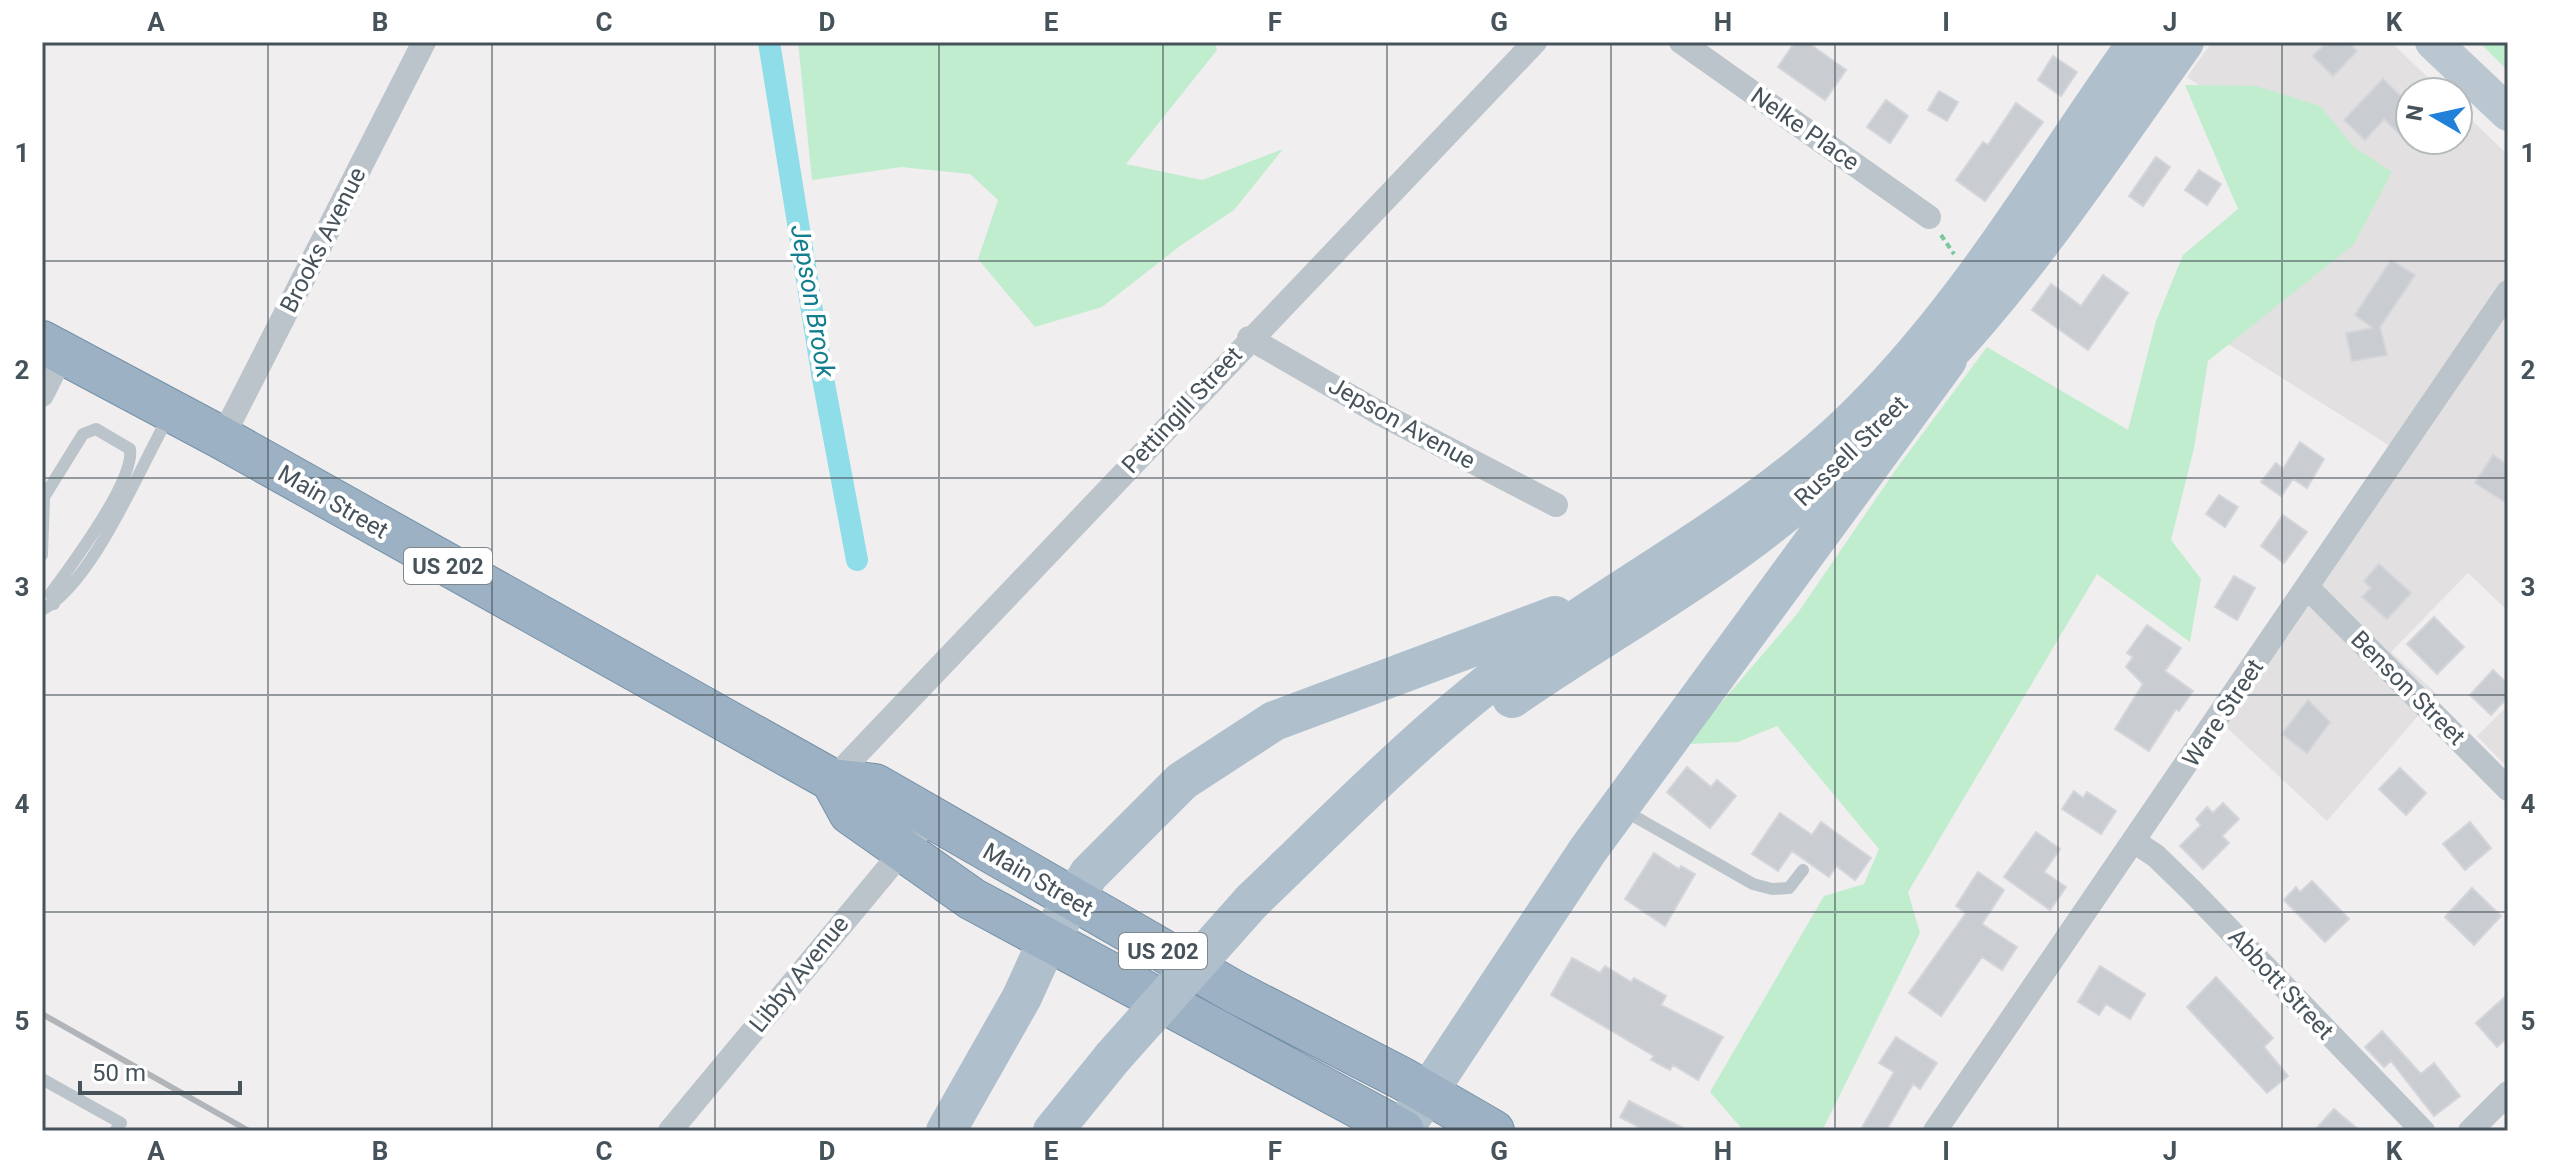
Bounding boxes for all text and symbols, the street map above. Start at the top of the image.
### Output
text: A [147,7,165,37]
text: B [372,7,388,37]
text: C [595,7,613,37]
text: D [819,7,835,37]
text: E [1044,7,1059,37]
text: F [1268,7,1282,37]
text: G [1490,7,1508,37]
text: H [1714,7,1732,37]
text: I [1942,7,1950,37]
text: J [2163,7,2177,37]
text: K [2386,7,2403,37]
north arrow [2394,76,2474,156]
street label: Nelke Place [1746,82,1864,176]
text: N [2401,103,2428,123]
text: 1 [15,138,29,168]
text: 1 [2521,138,2535,168]
street label: Brooks Avenue [274,163,372,317]
water label: Jepson Brook [785,222,841,381]
street label: Pettingill Street [1116,341,1248,479]
text: 2 [15,355,29,385]
text: 2 [2521,355,2535,385]
street label: Jepson Avenue [1324,371,1480,475]
street label: Russell Street [1789,390,1914,512]
street label: Main Street [273,459,393,545]
road number: US 202 [404,548,492,584]
text: 3 [15,572,29,602]
text: 3 [2521,572,2535,602]
street label: Benson Street [2345,625,2471,751]
street label: Ware Street [2177,654,2269,772]
text: 4 [15,789,30,819]
text: 4 [2521,789,2536,819]
street label: Main Street [978,837,1098,923]
street label: Libby Avenue [744,910,854,1038]
street label: Abbott Street [2223,923,2340,1045]
road number: US 202 [1119,933,1207,969]
text: 5 [15,1006,29,1036]
text: 5 [2521,1006,2535,1036]
scale bar [80,1045,240,1095]
text: 50 m [92,1059,146,1087]
text: A [147,1136,165,1166]
text: B [372,1136,388,1166]
text: C [595,1136,613,1166]
text: D [819,1136,835,1166]
text: E [1044,1136,1059,1166]
text: F [1268,1136,1282,1166]
text: G [1490,1136,1508,1166]
text: H [1714,1136,1732,1166]
text: I [1942,1136,1950,1166]
text: J [2163,1136,2177,1166]
text: K [2386,1136,2403,1166]

